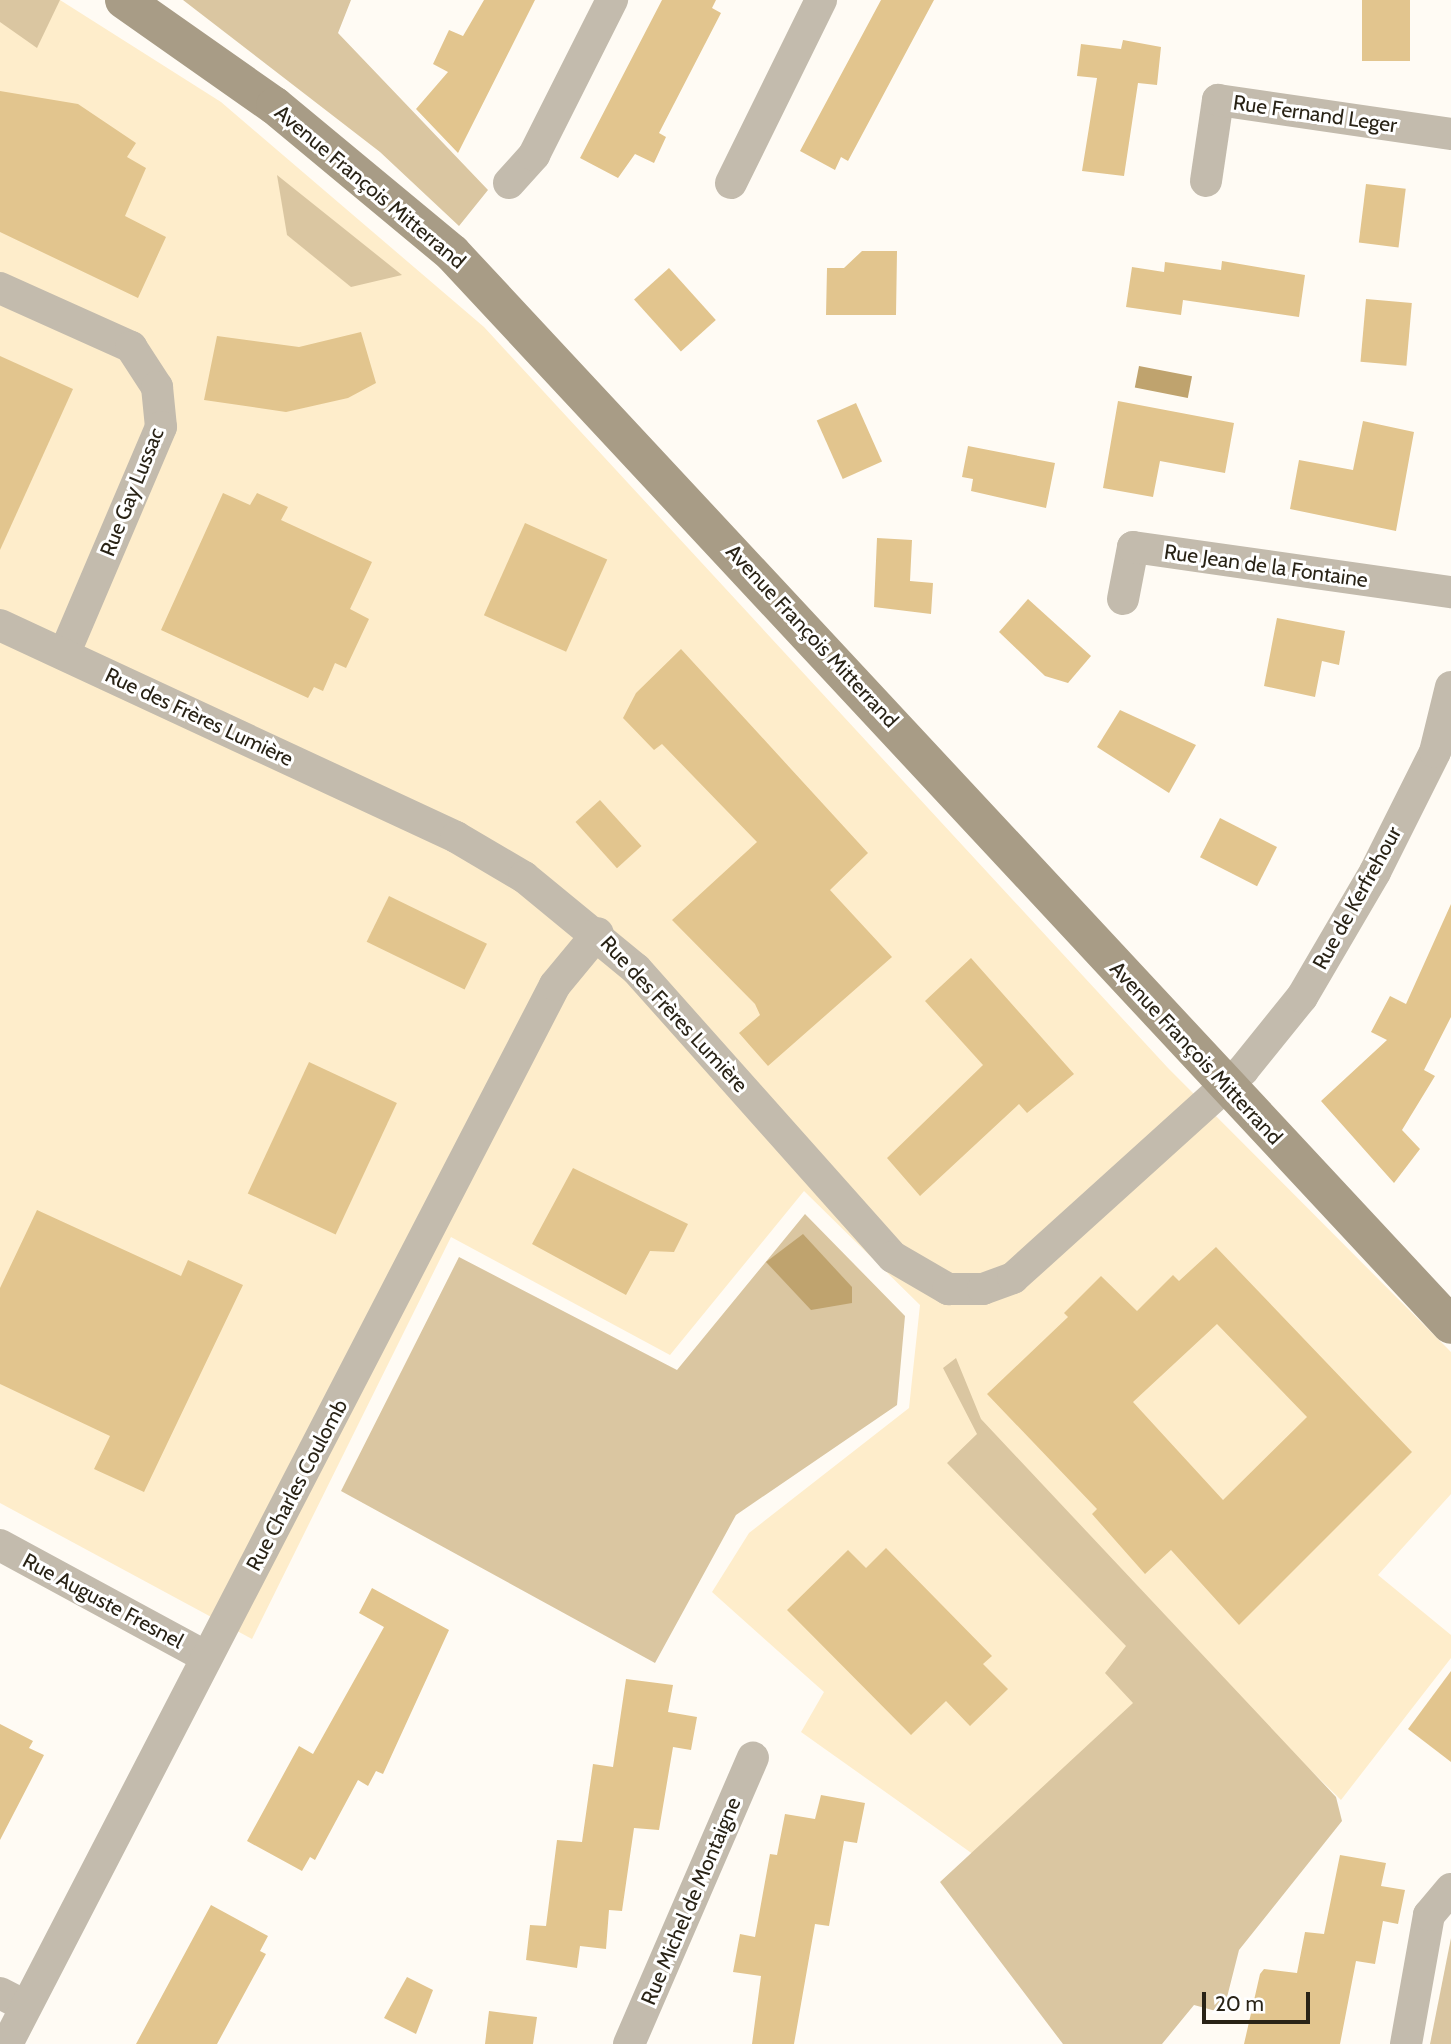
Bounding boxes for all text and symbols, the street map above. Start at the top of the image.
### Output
street label: Rue Fernand Leger [1231,90,1399,138]
street label: Avenue François Mitterrand [270,100,470,274]
street label: Rue Gay Lussac [95,424,169,560]
street label: Avenue François Mitterrand [721,539,903,733]
street label: Rue Jean de la Fontaine [1163,539,1369,593]
street label: Rue des Frères Lumière [101,662,297,772]
street label: Rue de Kerfrehour [1307,822,1407,974]
street label: Rue des Frères Lumière [595,931,753,1097]
street label: Avenue François Mitterrand [1105,956,1287,1150]
street label: Rue Charles Coulomb [241,1395,353,1575]
street label: Rue Auguste Fresnel [18,1548,188,1654]
street label: Rue Michel de Montaigne [636,1793,746,2009]
scale bar [1206,1978,1314,2022]
text: 20 m [1215,1991,1264,2016]

